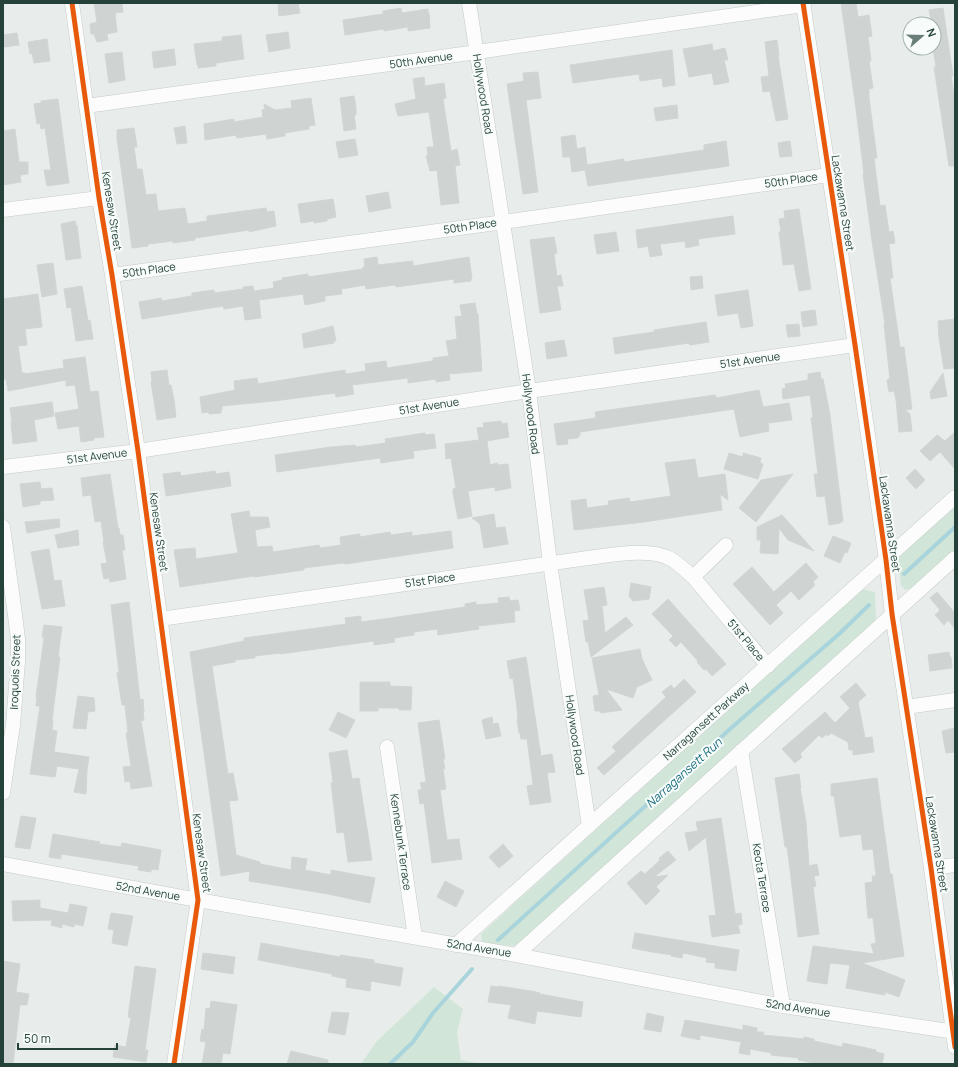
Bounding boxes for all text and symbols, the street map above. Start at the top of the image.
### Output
north arrow [902,16,942,56]
text: N [923,26,940,39]
street label: 50th Avenue [388,48,454,71]
street label: Hollywood Road [470,53,497,135]
street label: Lackawanna Street [828,154,858,252]
street label: 50th Place [763,168,819,191]
street label: Kenesaw Street [99,170,126,252]
street label: 50th Place [442,214,498,237]
street label: 50th Place [121,258,177,281]
street label: 51st Avenue [719,348,782,371]
street label: Hollywood Road [519,373,544,455]
street label: 51st Avenue [398,393,461,418]
street label: 51st Avenue [66,444,129,467]
street label: Lackawanna Street [876,475,905,573]
street label: Kenesaw Street [147,491,172,573]
street label: 51st Place [404,568,457,590]
street label: 51st Place [724,615,769,664]
street label: Iroquois Street [6,634,23,710]
street label: Narragansett Parkway [659,678,752,763]
street label: Hollywood Road [562,694,589,776]
water label: Narragansett Run [642,733,726,811]
street label: Kennebunk Terrace [387,793,416,892]
street label: Lackawanna Street [922,795,952,893]
street label: Kenesaw Street [190,812,215,894]
street label: Keota Terrace [750,842,775,914]
street label: 52nd Avenue [115,877,182,904]
street label: 52nd Avenue [446,935,513,960]
street label: 52nd Avenue [765,995,832,1020]
scale bar [18,1025,117,1051]
text: 50 m [24,1030,51,1047]

